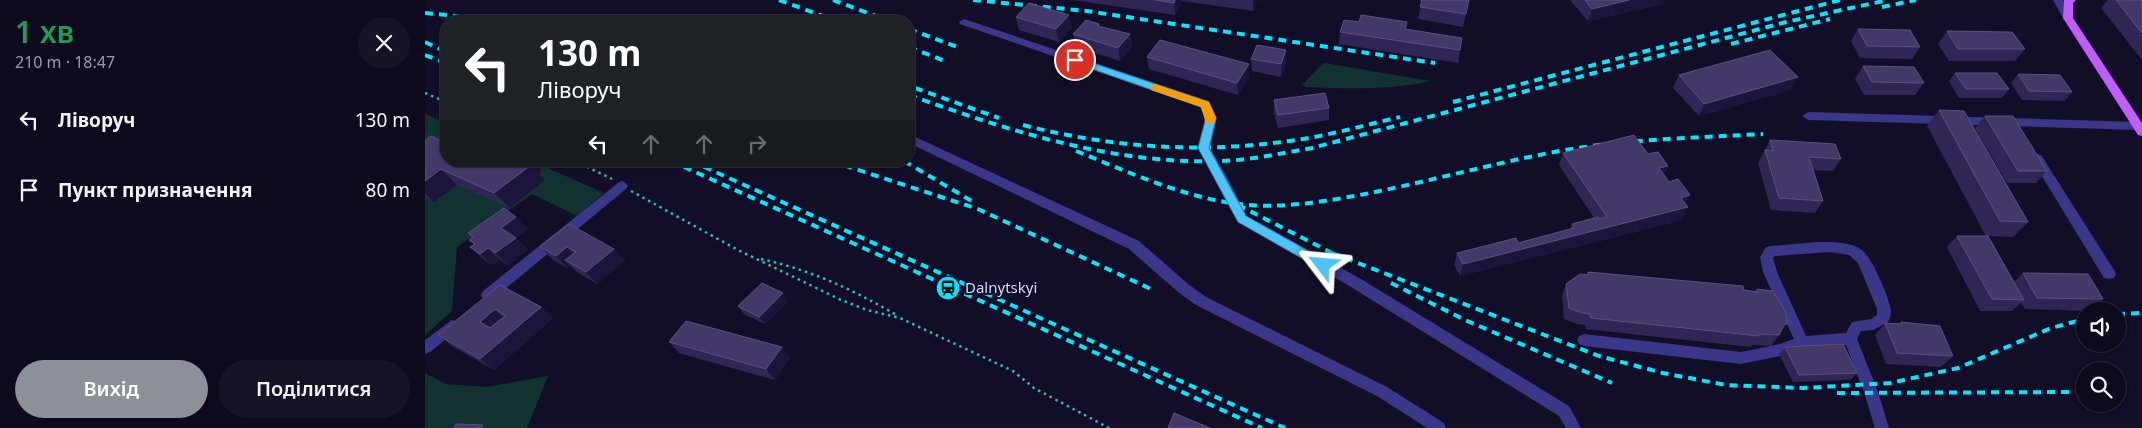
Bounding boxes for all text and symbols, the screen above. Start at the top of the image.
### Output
text: 1 хв [15,11,74,52]
button: close [358,17,410,69]
text: 130 m [538,29,641,76]
icon: left [455,35,520,100]
pin [1054,39,1096,81]
icon: arrive [1061,46,1089,74]
text: 210 m · 18:47 [15,51,115,73]
text: Ліворуч [538,74,621,104]
icon: left [15,106,43,134]
text: Ліворуч [58,107,135,133]
text: 130 m [355,107,410,133]
icon: left [584,130,612,158]
icon: ahead [637,130,665,158]
icon: ahead [690,130,718,158]
icon: right [743,130,771,158]
icon: arrive [15,176,43,204]
text: Пункт призначення [58,177,252,203]
text: 80 m [366,177,410,203]
position arrow [1296,238,1348,290]
station icon: Dalnytskyi [935,275,961,301]
place label: Dalnytskyi [965,277,1037,297]
map controls [2076,302,2126,412]
button: sound [2076,302,2126,352]
button: Вихід [15,360,208,418]
button: Поділитися [218,360,410,418]
button: search [2076,362,2126,412]

